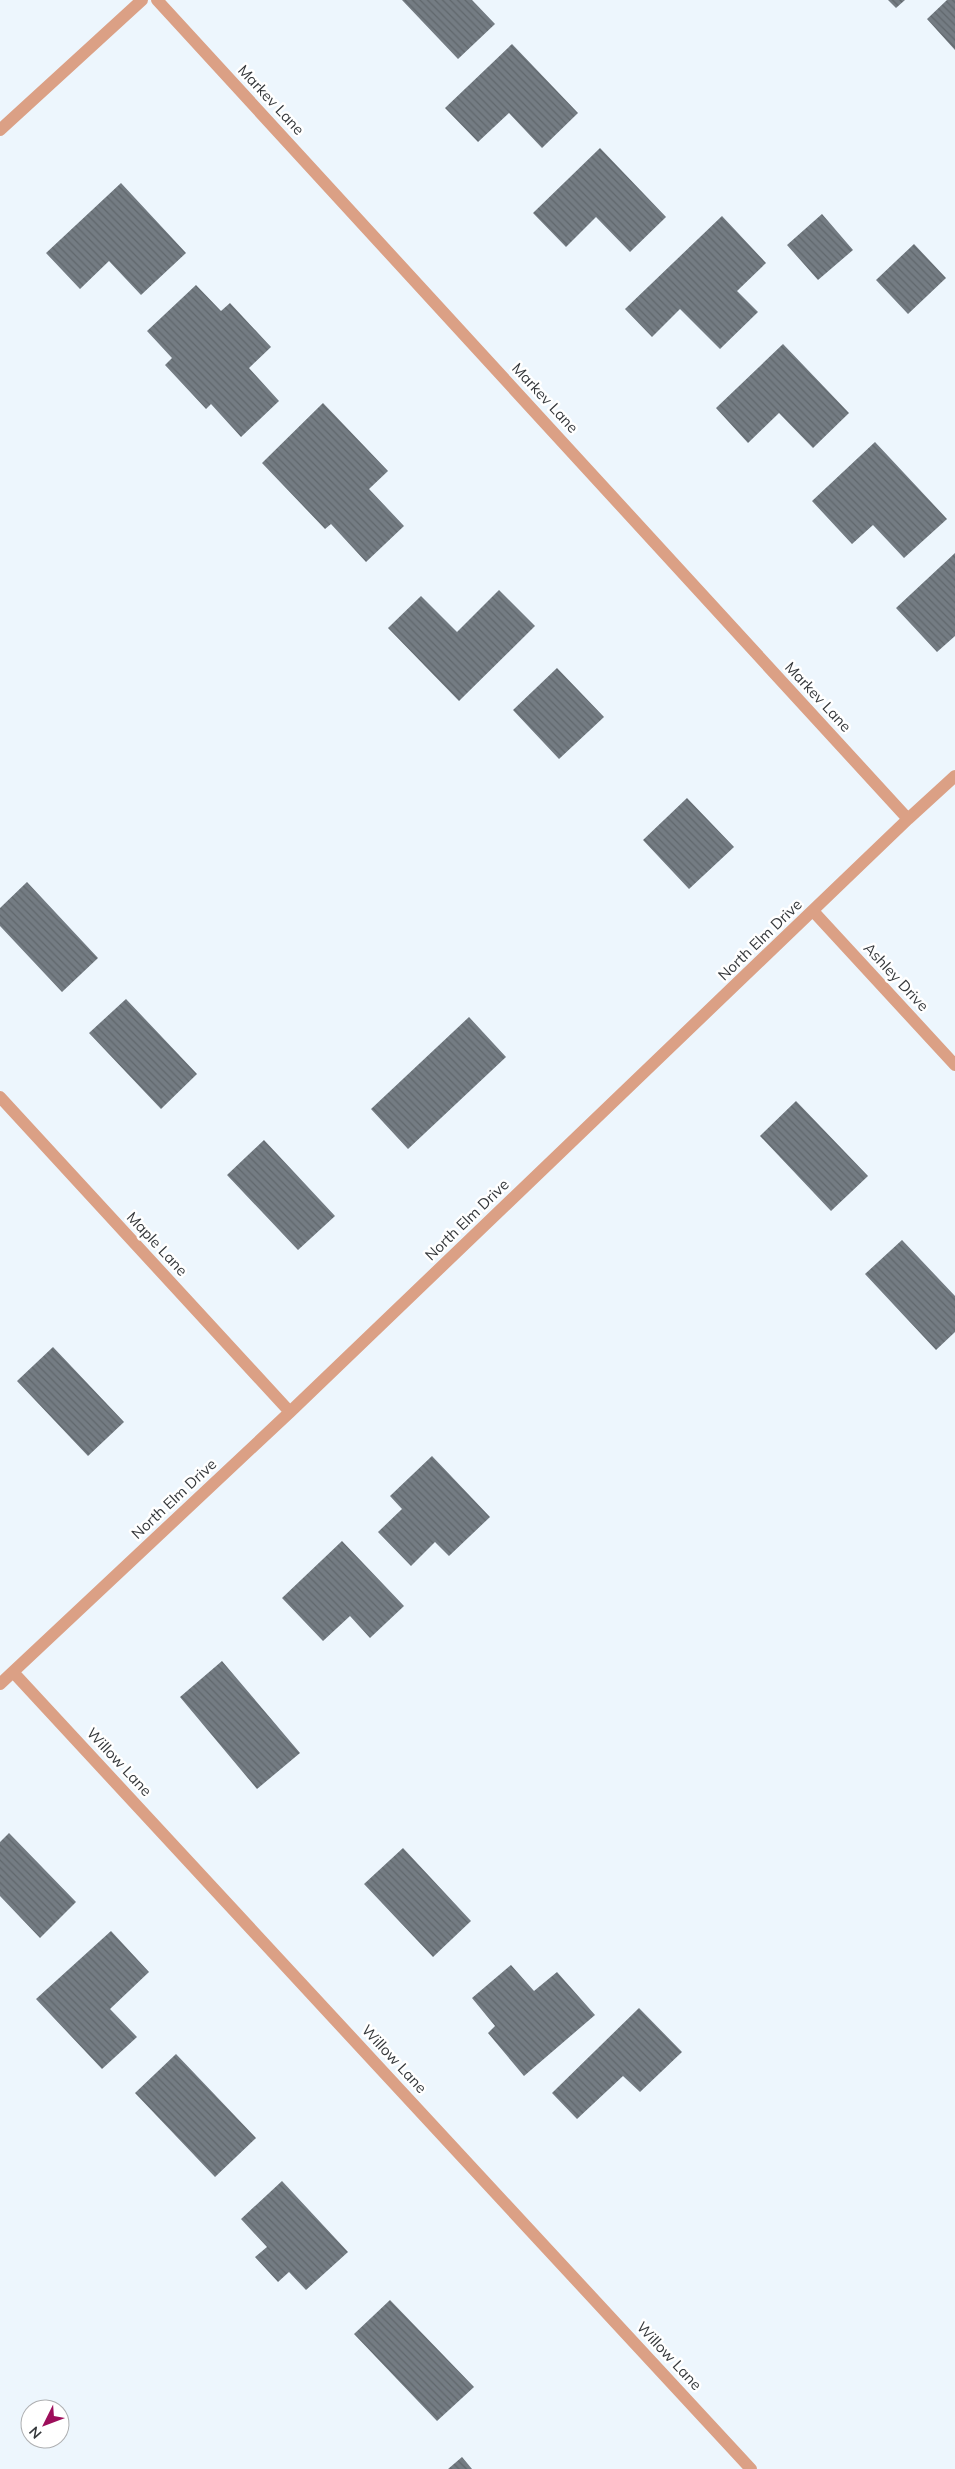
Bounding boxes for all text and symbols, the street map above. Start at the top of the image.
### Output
street label: Markev Lane [234,61,309,139]
street label: Markev Lane [508,359,583,437]
street label: Markev Lane [781,658,856,736]
street label: North Elm Drive [714,895,806,984]
street label: Ashley Drive [860,938,933,1015]
street label: North Elm Drive [421,1175,513,1264]
street label: Maple Lane [123,1208,192,1280]
street label: North Elm Drive [127,1454,220,1543]
street label: Willow Lane [83,1723,156,1800]
street label: Willow Lane [358,2020,431,2097]
street label: Willow Lane [633,2317,706,2394]
north arrow [20,2399,70,2449]
text: N [25,2423,46,2443]

